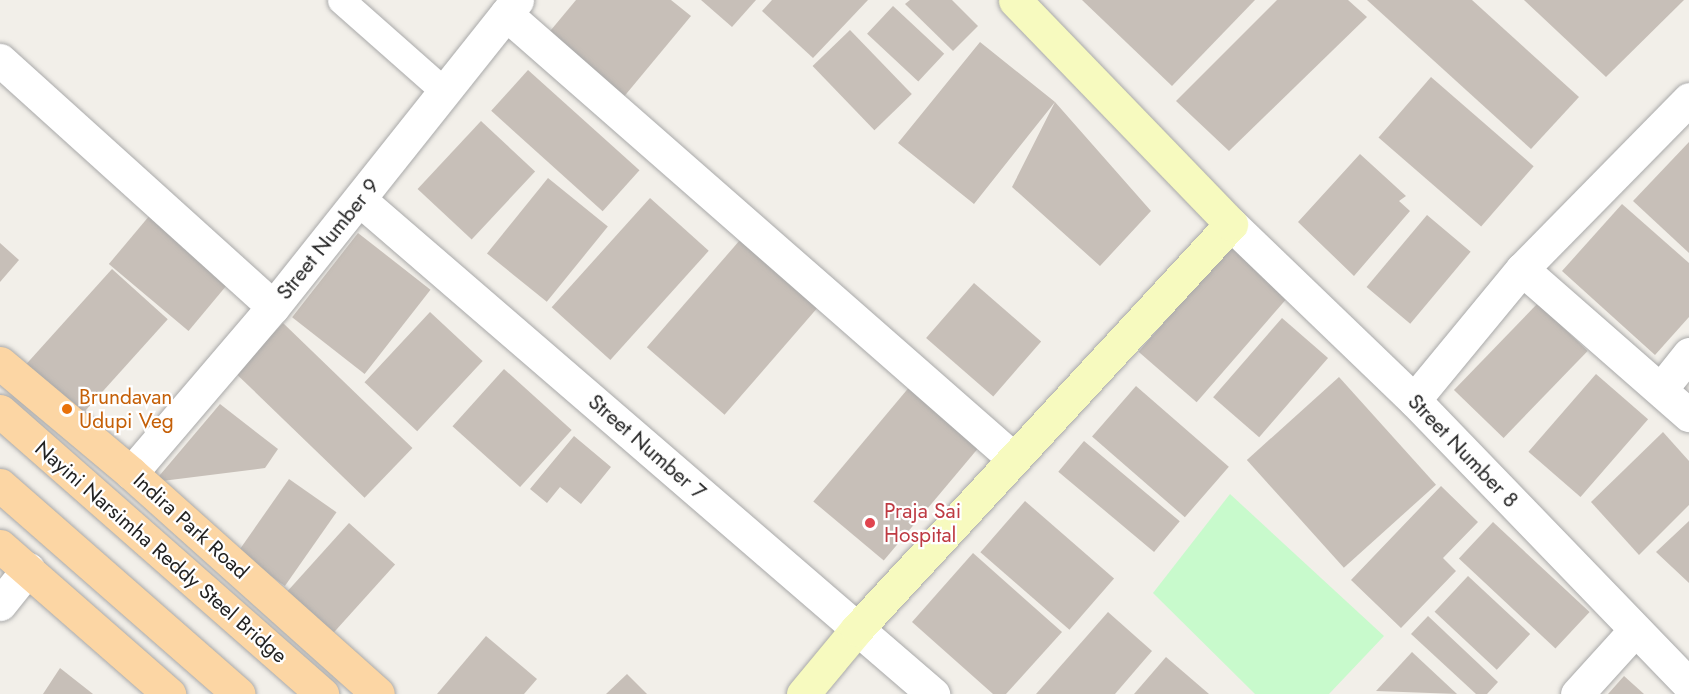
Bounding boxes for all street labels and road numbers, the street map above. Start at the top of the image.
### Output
street label: Street Number 9 [271,173,385,305]
street label: Street Number 7 [583,389,711,505]
street label: Street Number 8 [1403,389,1523,513]
street label: Nayini Narsimha Reddy Steel Bridge [30,436,292,668]
street label: Indira Park Road [128,468,254,584]

